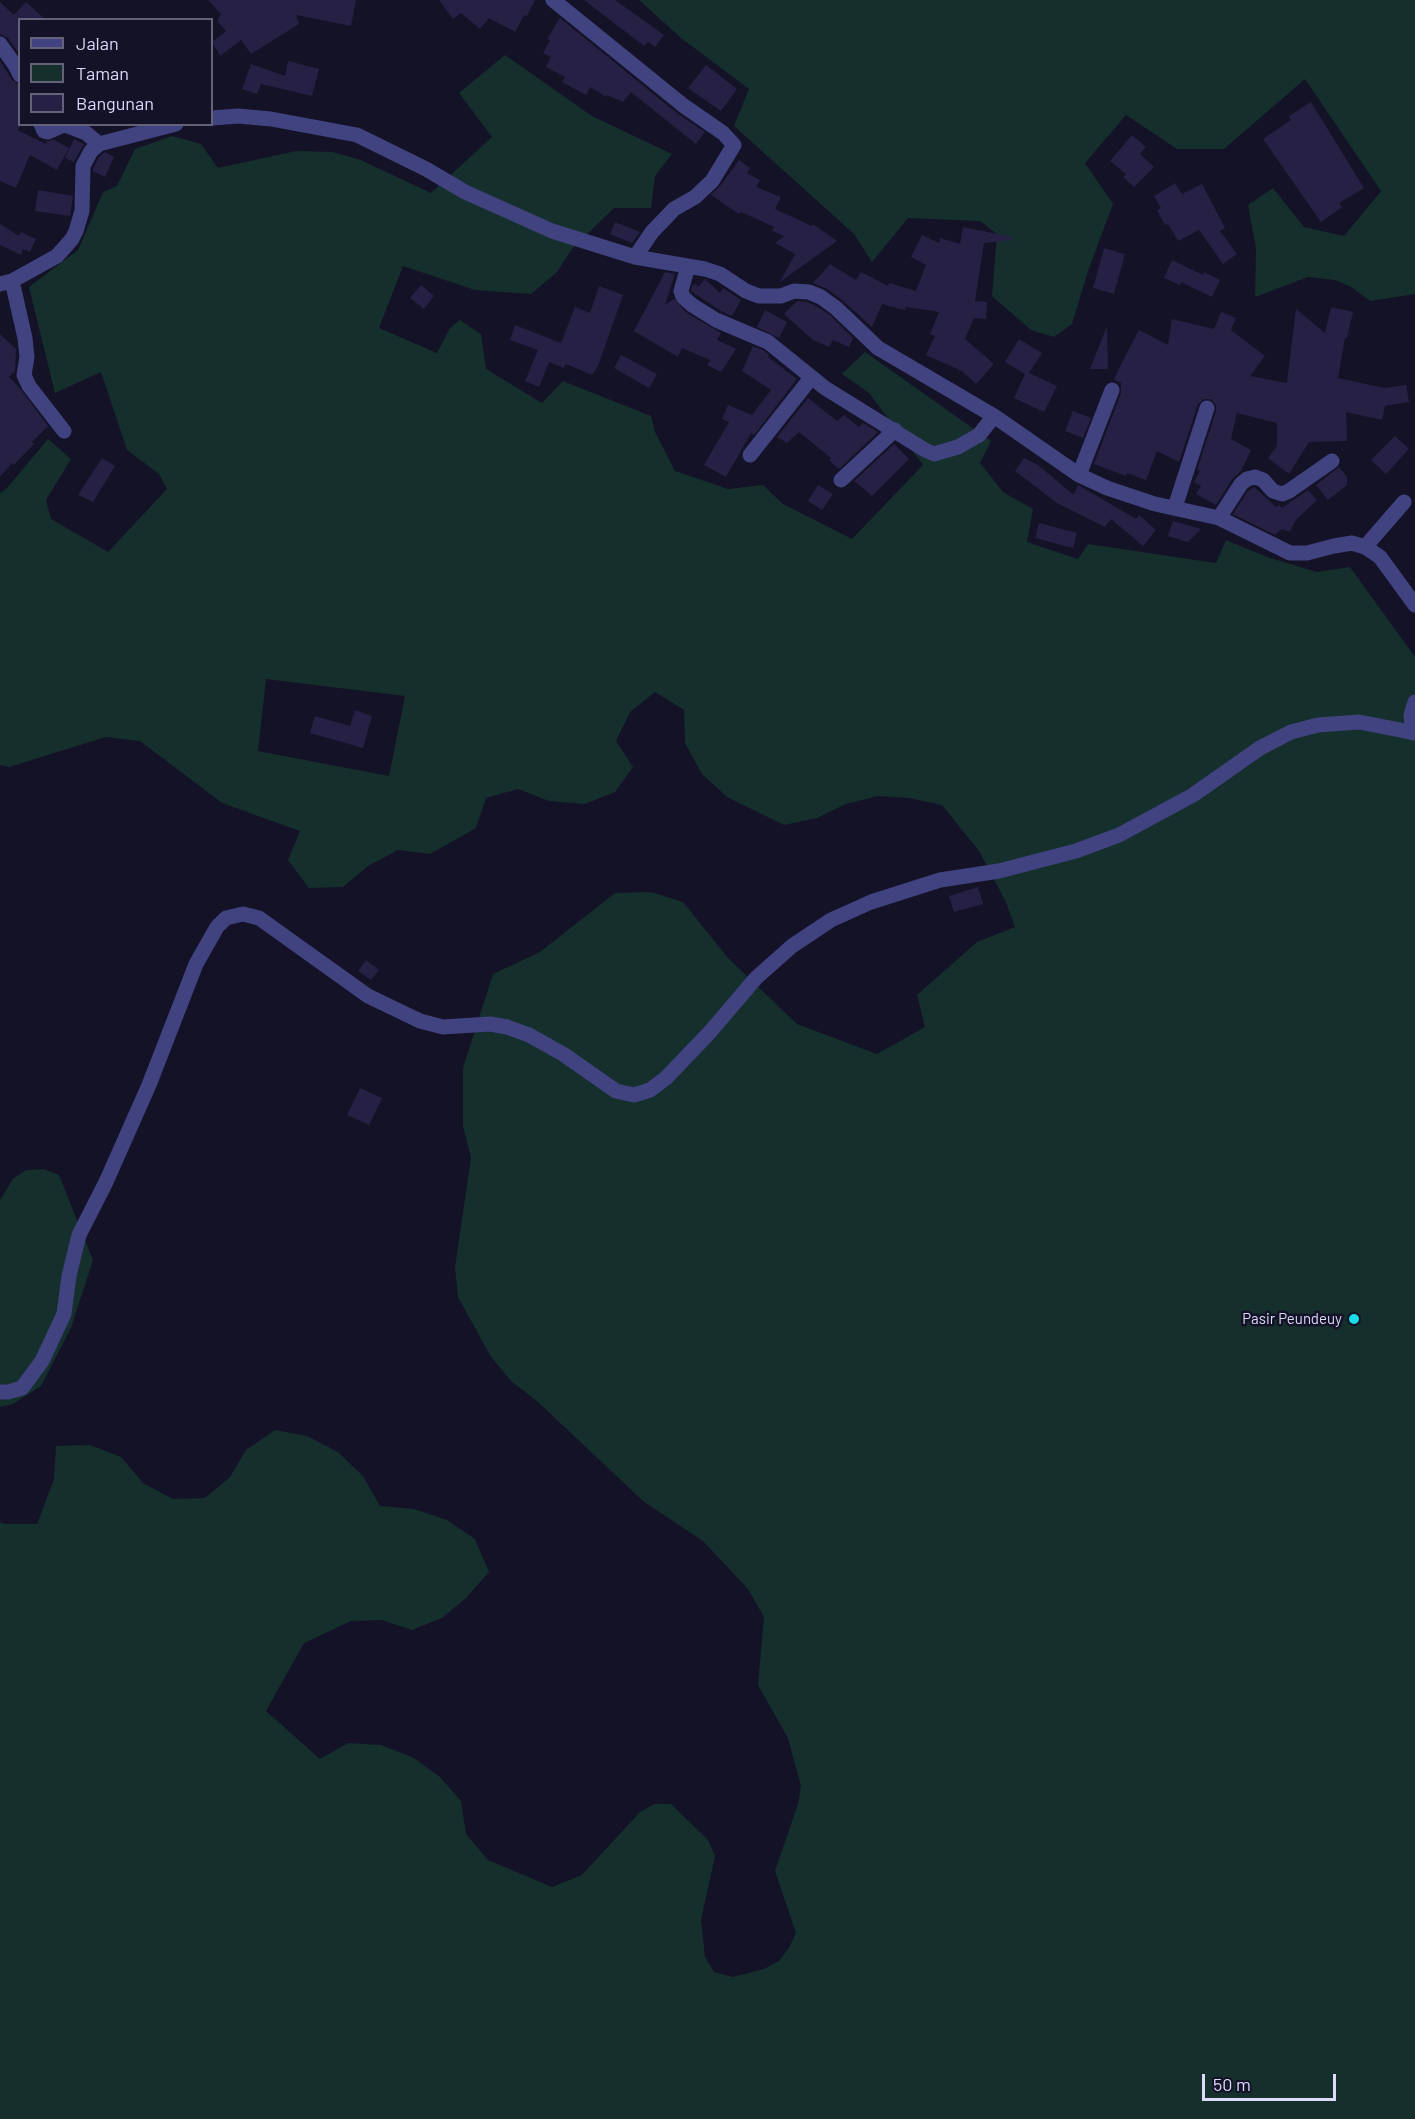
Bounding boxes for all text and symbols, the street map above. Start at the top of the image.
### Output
legend [18,18,213,126]
text: Jalan [76,32,119,54]
text: Taman [76,62,129,84]
text: Bangunan [76,92,154,114]
place label: Pasir Peundeuy [1242,1310,1342,1328]
marker: Pasir Peundeuy [1347,1312,1361,1326]
scale bar [1205,2062,1338,2100]
text: 50 m [1213,2073,1251,2095]

